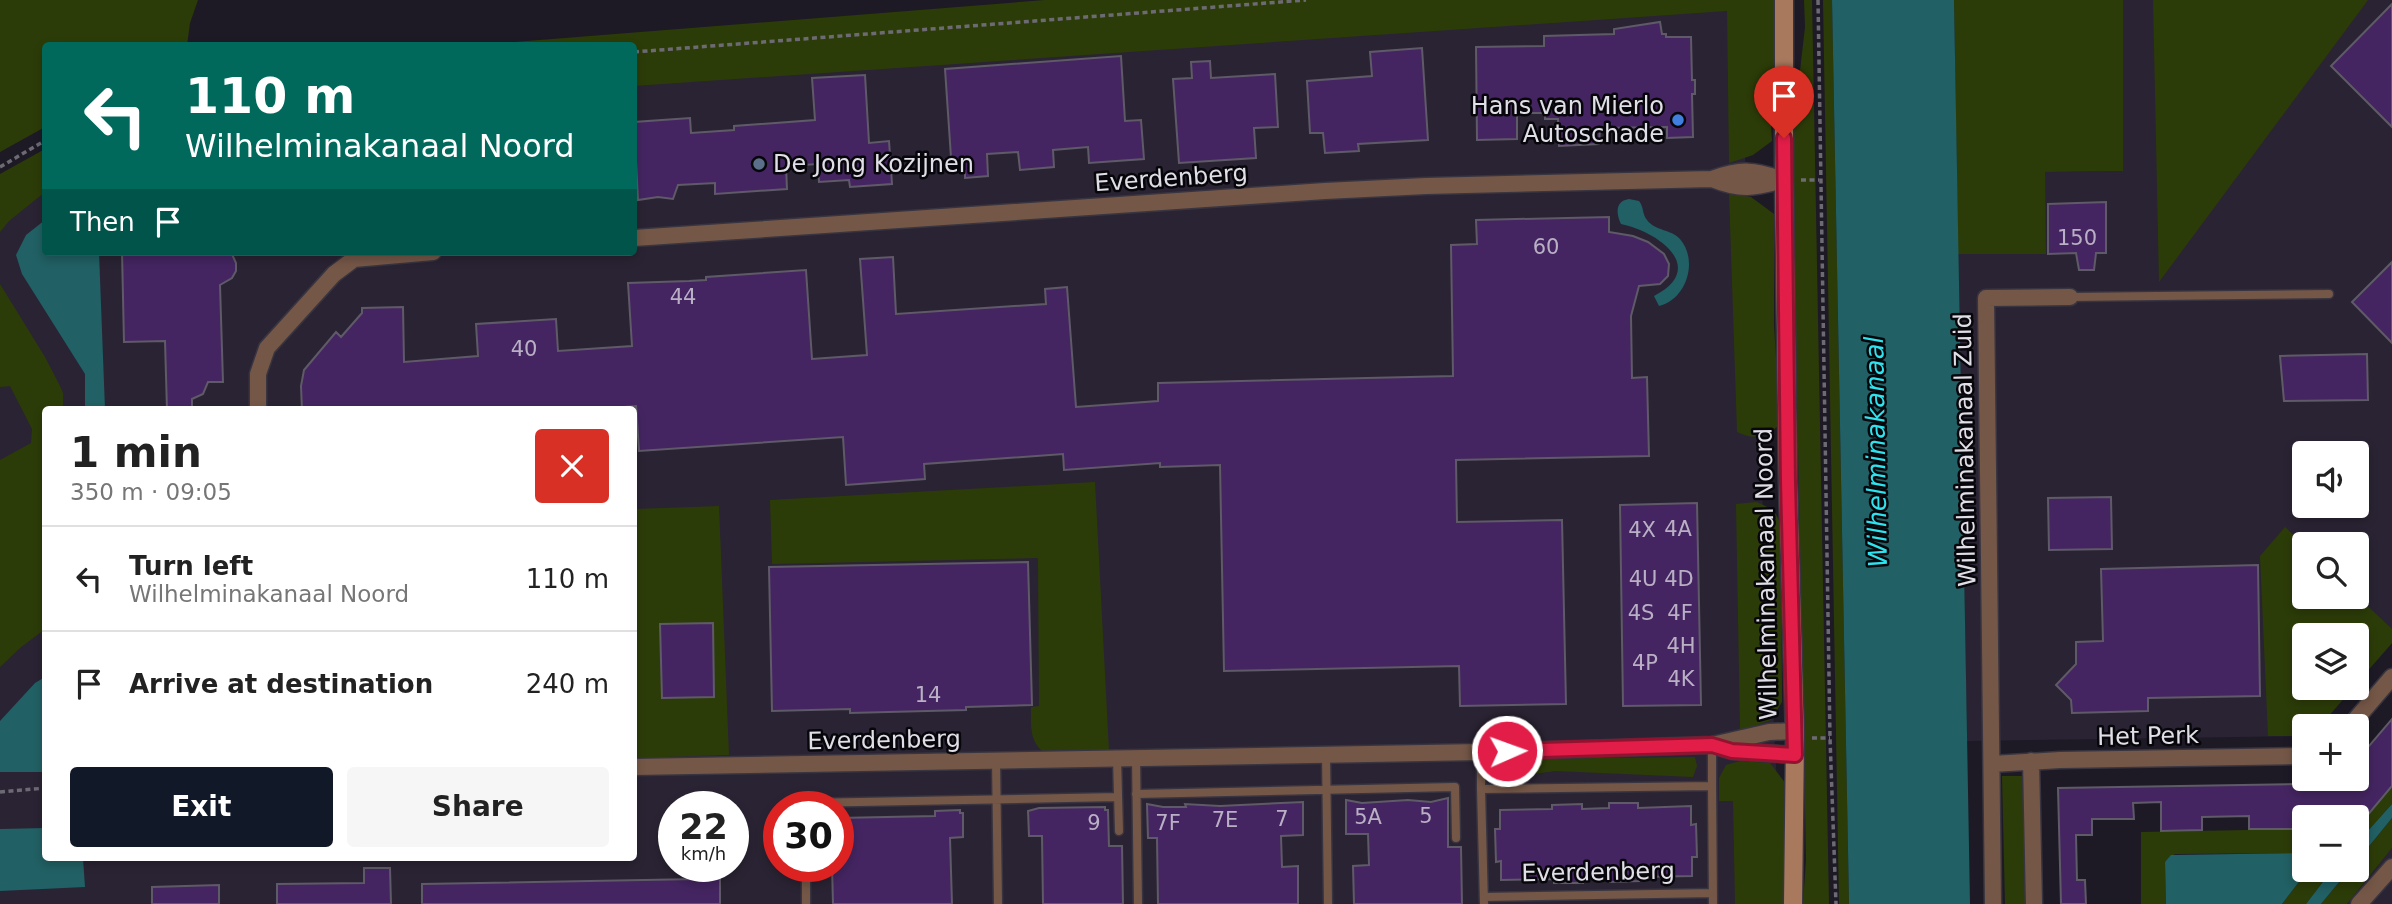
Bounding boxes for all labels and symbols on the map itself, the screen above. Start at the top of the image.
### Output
pin [1754,66,1814,138]
place label: Hans van Mierlo Autoschade [1471,92,1664,148]
marker: Hans van Mierlo Autoschade [1670,112,1686,128]
place label: De Jong Kozijnen [773,150,974,178]
marker: De Jong Kozijnen [751,156,767,172]
street label: Everdenberg [1093,159,1249,197]
house number: 150 [2057,226,2097,250]
house number: 60 [1533,235,1559,259]
house number: 44 [670,285,696,309]
street label: Wilhelminakanaal Zuid [1949,313,1981,587]
water label: Wilhelminakanaal [1859,335,1893,568]
house number: 40 [511,337,537,361]
street label: Wilhelminakanaal Noord [1749,428,1783,720]
house number: 4A [1664,517,1692,541]
house number: 4X [1628,518,1656,542]
house number: 4U [1629,567,1657,591]
house number: 4D [1664,567,1694,591]
house number: 4S [1628,601,1654,625]
house number: 4F [1667,601,1693,625]
house number: 4H [1666,634,1696,658]
house number: 4P [1632,651,1658,675]
house number: 4K [1667,667,1696,691]
house number: 14 [915,683,941,707]
position arrow [1470,714,1544,788]
street label: Het Perk [2097,721,2199,751]
street label: Everdenberg [807,725,961,755]
speed limit sign: 30 [763,791,854,882]
house number: 5 [1419,804,1433,828]
house number: 5A [1354,805,1382,829]
house number: 7 [1275,807,1289,831]
house number: 7E [1212,808,1238,832]
house number: 9 [1087,811,1101,835]
house number: 7F [1155,811,1181,835]
street label: Everdenberg [1521,857,1675,887]

